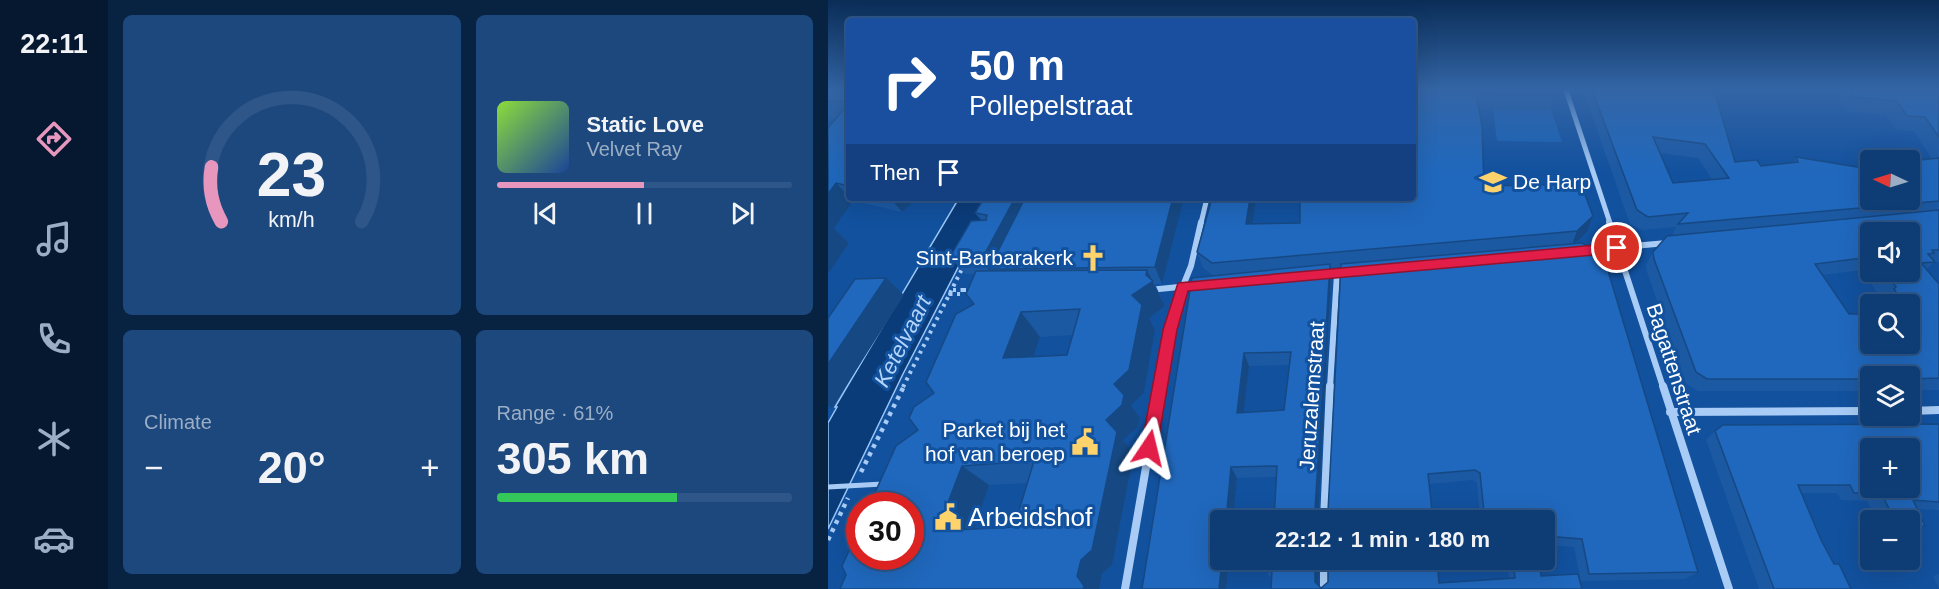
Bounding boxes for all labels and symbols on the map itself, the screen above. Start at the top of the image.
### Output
north arrow [1860,150,1920,210]
school or university icon: De Harp [1478,167,1508,197]
place label: De Harp [1513,170,1591,193]
pin [1591,222,1642,273]
church icon: Sint-Barbarakerk [1078,243,1108,273]
place label: Sint-Barbarakerk [915,246,1073,269]
water label: Ketelvaart [869,291,936,391]
street label: Bagattenstraat [1642,300,1707,438]
street label: Jeruzalemstraat [1295,320,1328,471]
position arrow [1117,416,1181,480]
place label: Parket bij het hof van beroep [925,418,1065,465]
public building icon: Parket bij het hof van beroep [1070,427,1100,457]
speed limit sign: 30 [846,492,924,570]
public building icon: Arbeidshof [933,502,963,532]
place label: Arbeidshof [968,502,1093,532]

